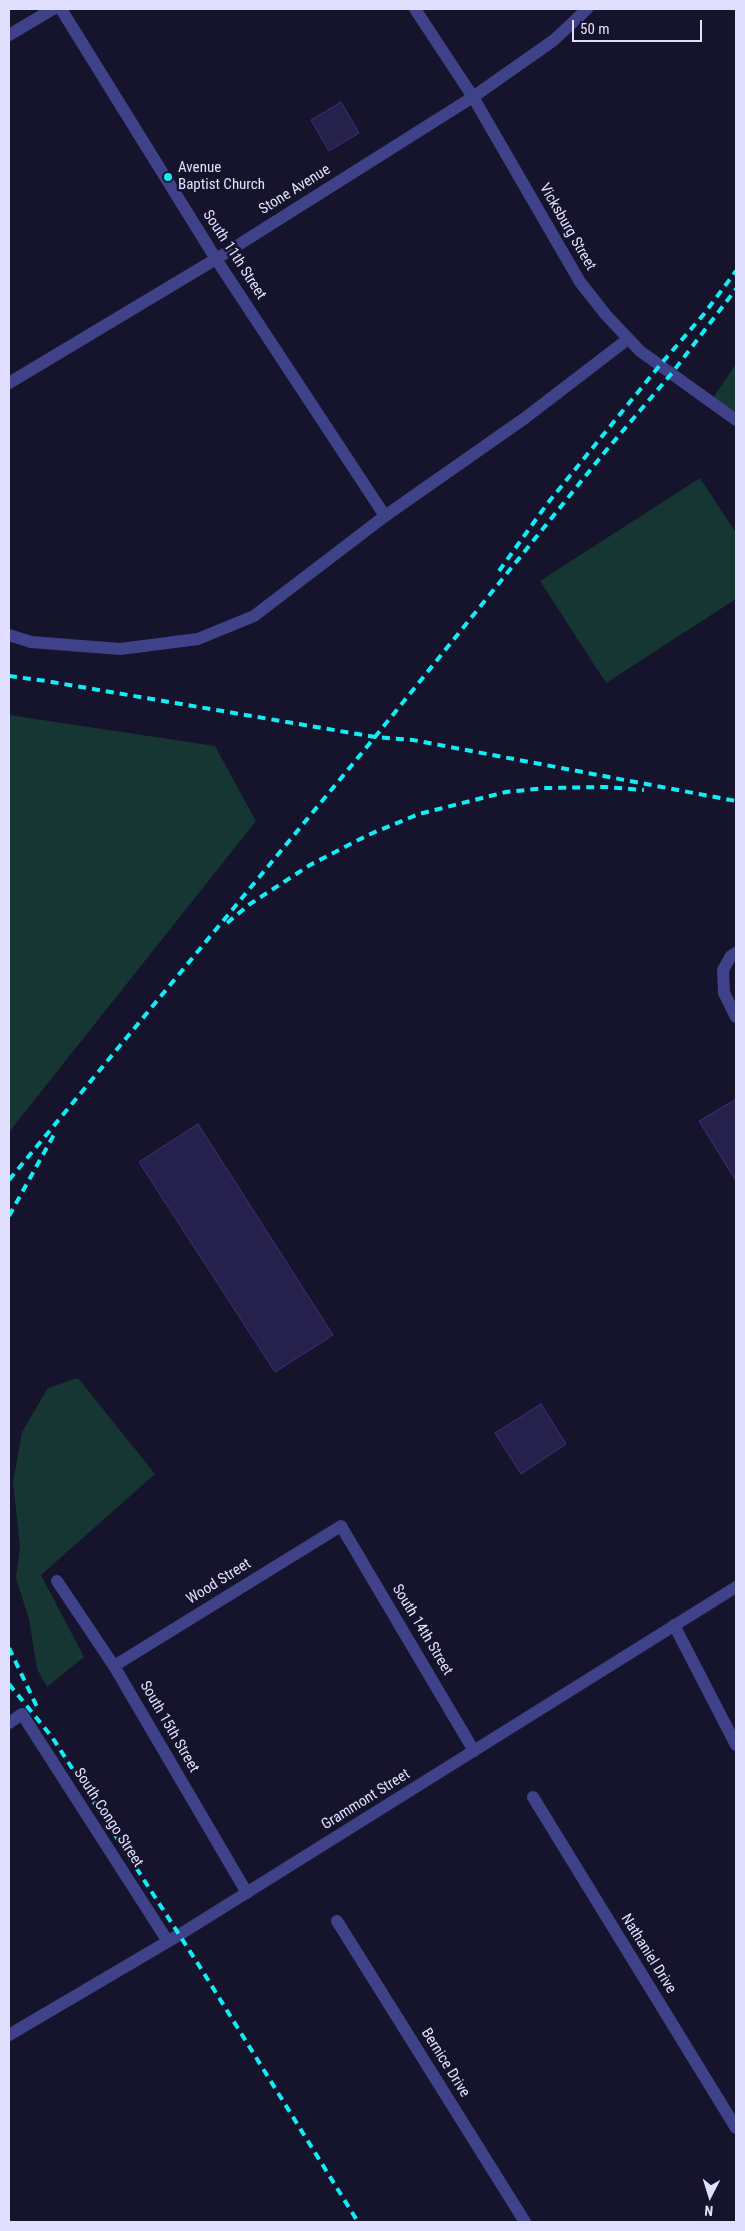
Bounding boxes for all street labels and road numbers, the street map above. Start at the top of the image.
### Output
street label: Stone Avenue [256,161,334,219]
street label: Vicksburg Street [535,180,599,274]
street label: South 11th Street [198,207,270,303]
street label: Wood Street [184,1555,254,1609]
street label: South 14th Street [388,1581,456,1679]
street label: South 15th Street [136,1678,202,1776]
street label: South Congo Street [69,1765,147,1871]
street label: Grammont Street [319,1766,413,1834]
street label: Nathaniel Drive [617,1911,679,1997]
street label: Bernice Drive [417,2025,473,2101]

